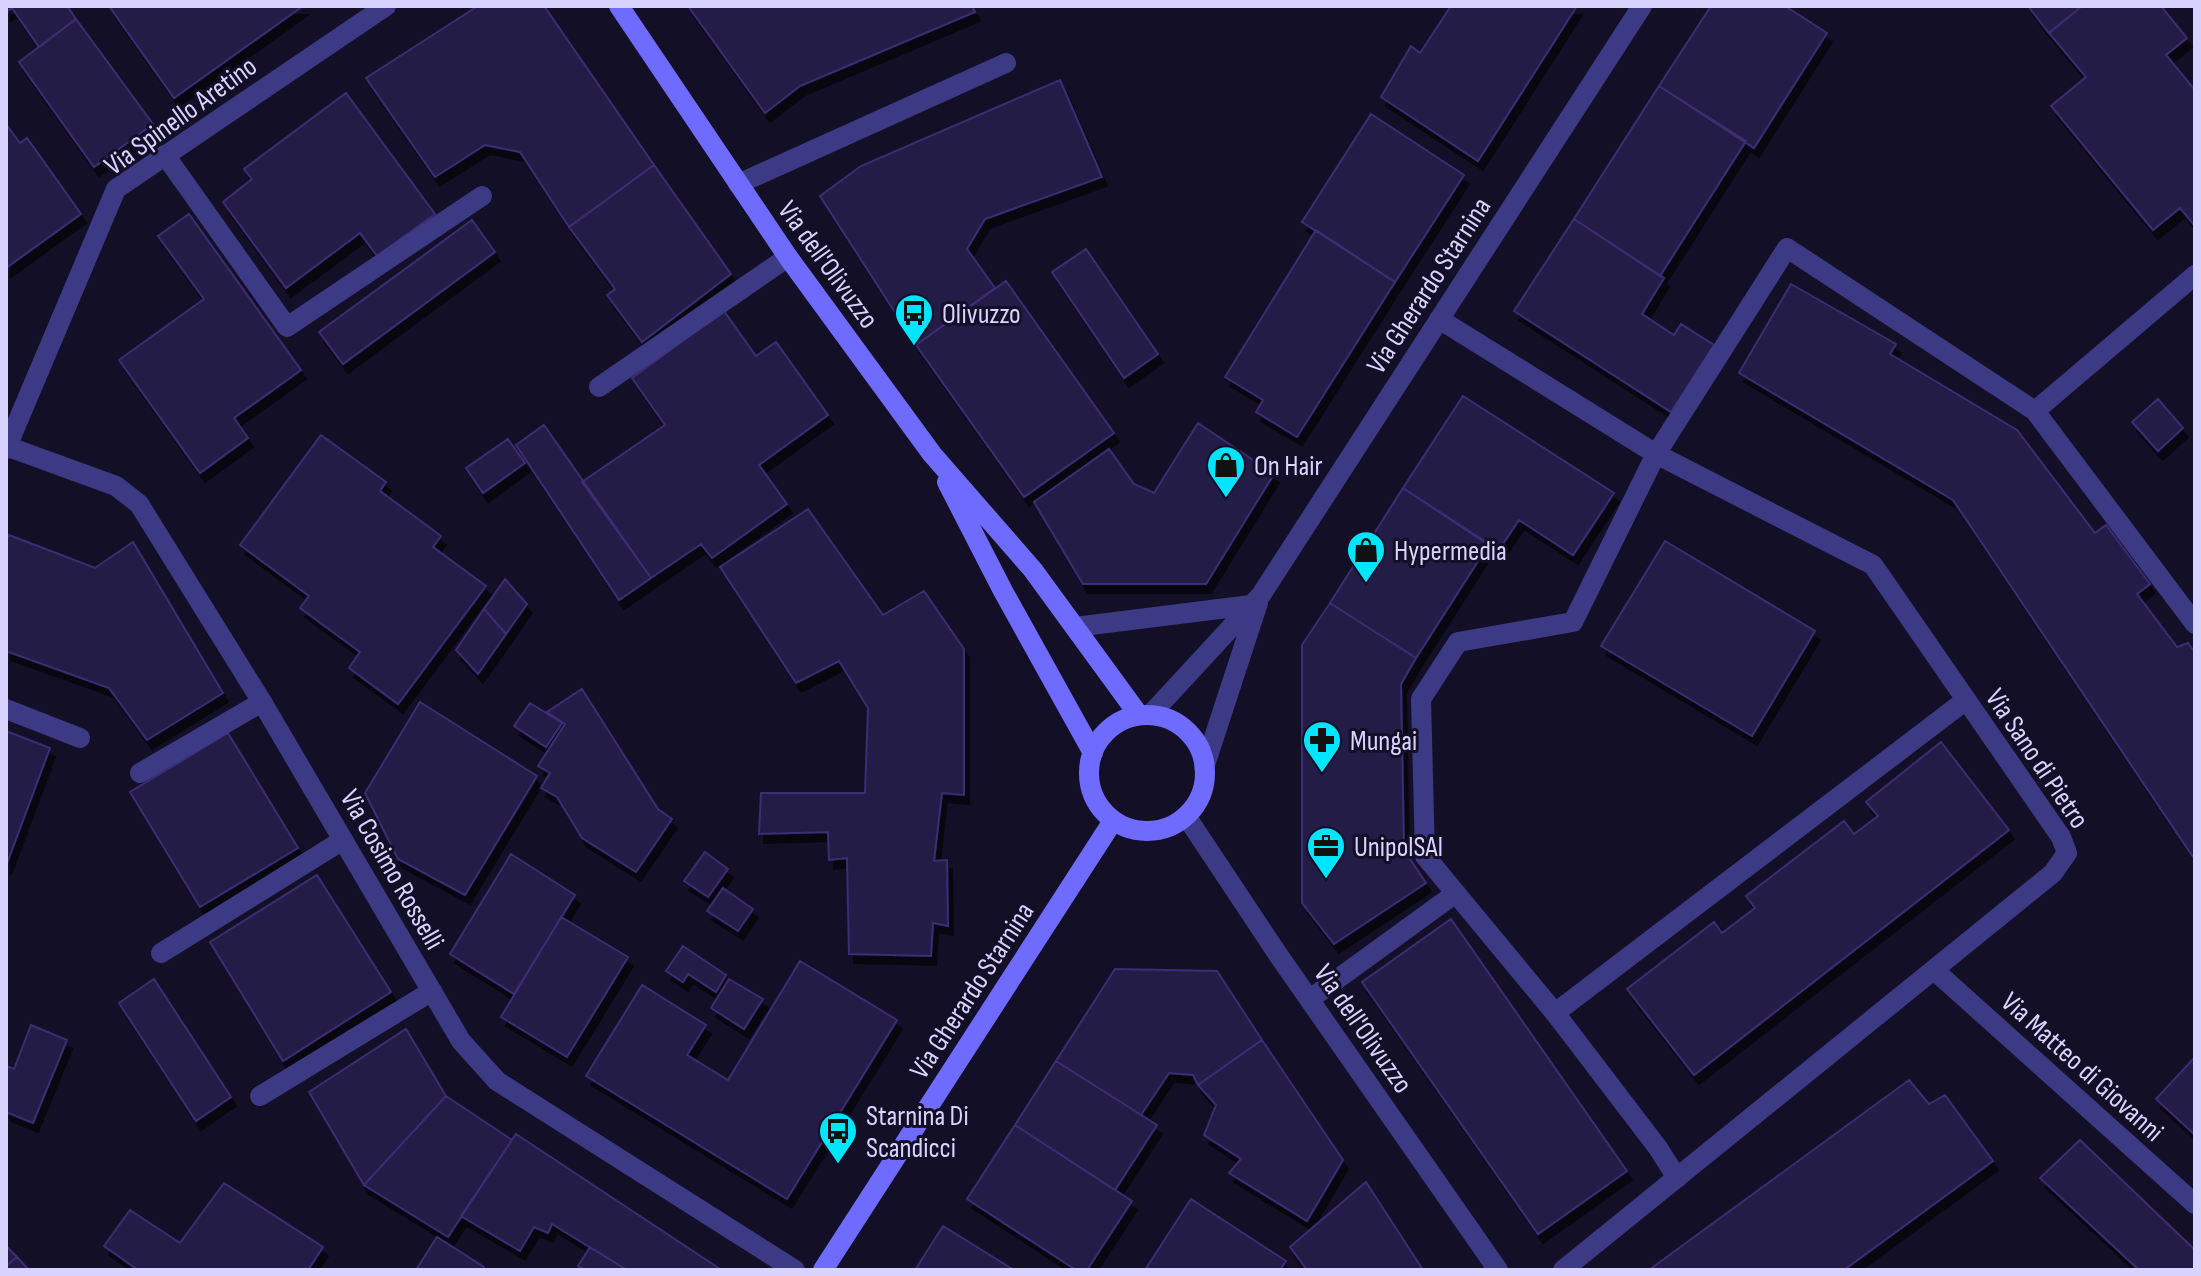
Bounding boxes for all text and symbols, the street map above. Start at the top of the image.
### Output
street label: Via Spinello Aretino [98,50,263,183]
street label: Via Gherardo Starnina [1360,192,1498,380]
street label: Via dell'Olivuzzo [771,195,885,335]
bus stop icon: Olivuzzo [893,292,935,347]
place label: Olivuzzo [942,298,1021,331]
shop icon: On Hair [1205,444,1247,499]
place label: On Hair [1254,450,1323,483]
shop icon: Hypermedia [1345,529,1387,584]
place label: Hypermedia [1394,535,1507,568]
street label: Via Sano di Pietro [1978,683,2095,835]
pharmacy icon: Mungai [1301,719,1343,774]
place label: Mungai [1350,725,1417,758]
street label: Via Cosimo Rosselli [333,784,451,955]
office icon: UnipolSAI [1305,825,1347,880]
place label: UnipolSAI [1354,831,1443,864]
street label: Via Gherardo Starnina [903,897,1041,1085]
street label: Via dell'Olivuzzo [1306,958,1419,1100]
street label: Via Matteo di Giovanni [1994,986,2170,1149]
place label: Starnina Di Scandicci [866,1100,969,1165]
bus stop icon: Starnina Di Scandicci [817,1110,859,1165]

